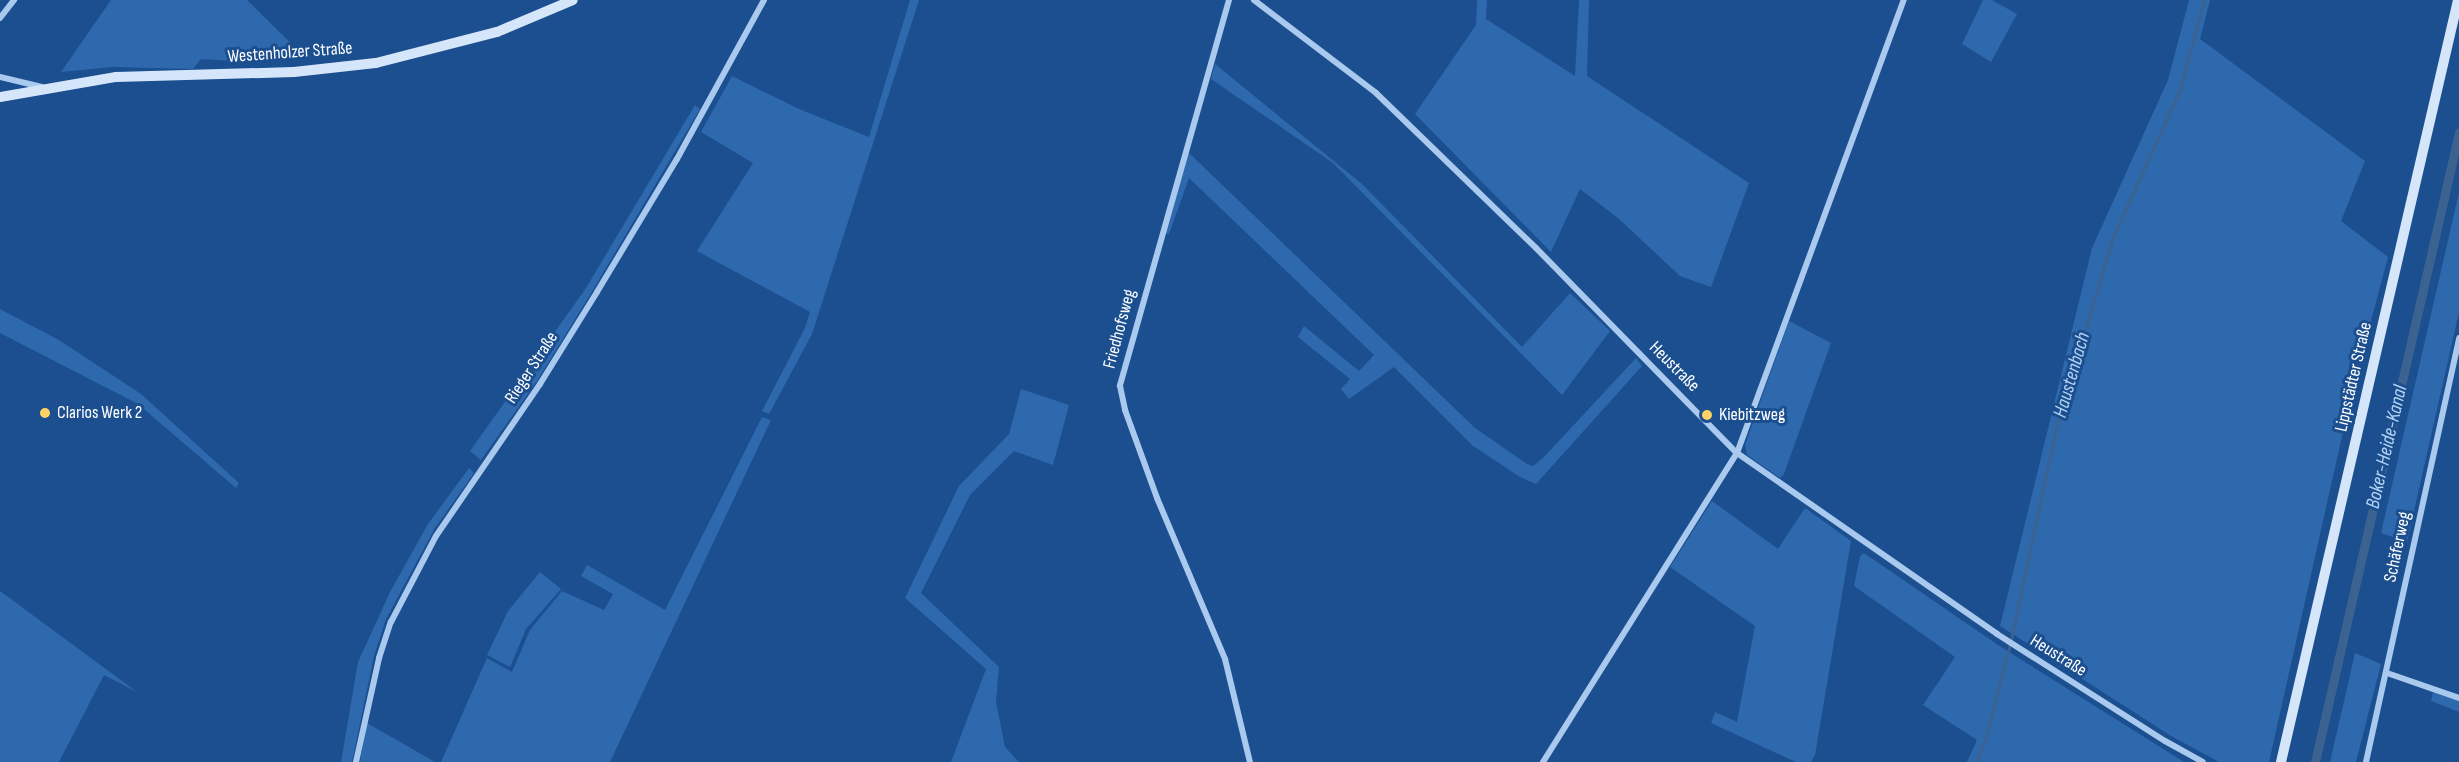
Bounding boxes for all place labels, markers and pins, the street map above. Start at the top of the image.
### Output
place label: Clarios Werk 2 [57,402,142,424]
place label: Kiebitzweg [1719,404,1785,426]
marker: Clarios Werk 2 [38,406,52,420]
marker: Kiebitzweg [1700,408,1714,422]

